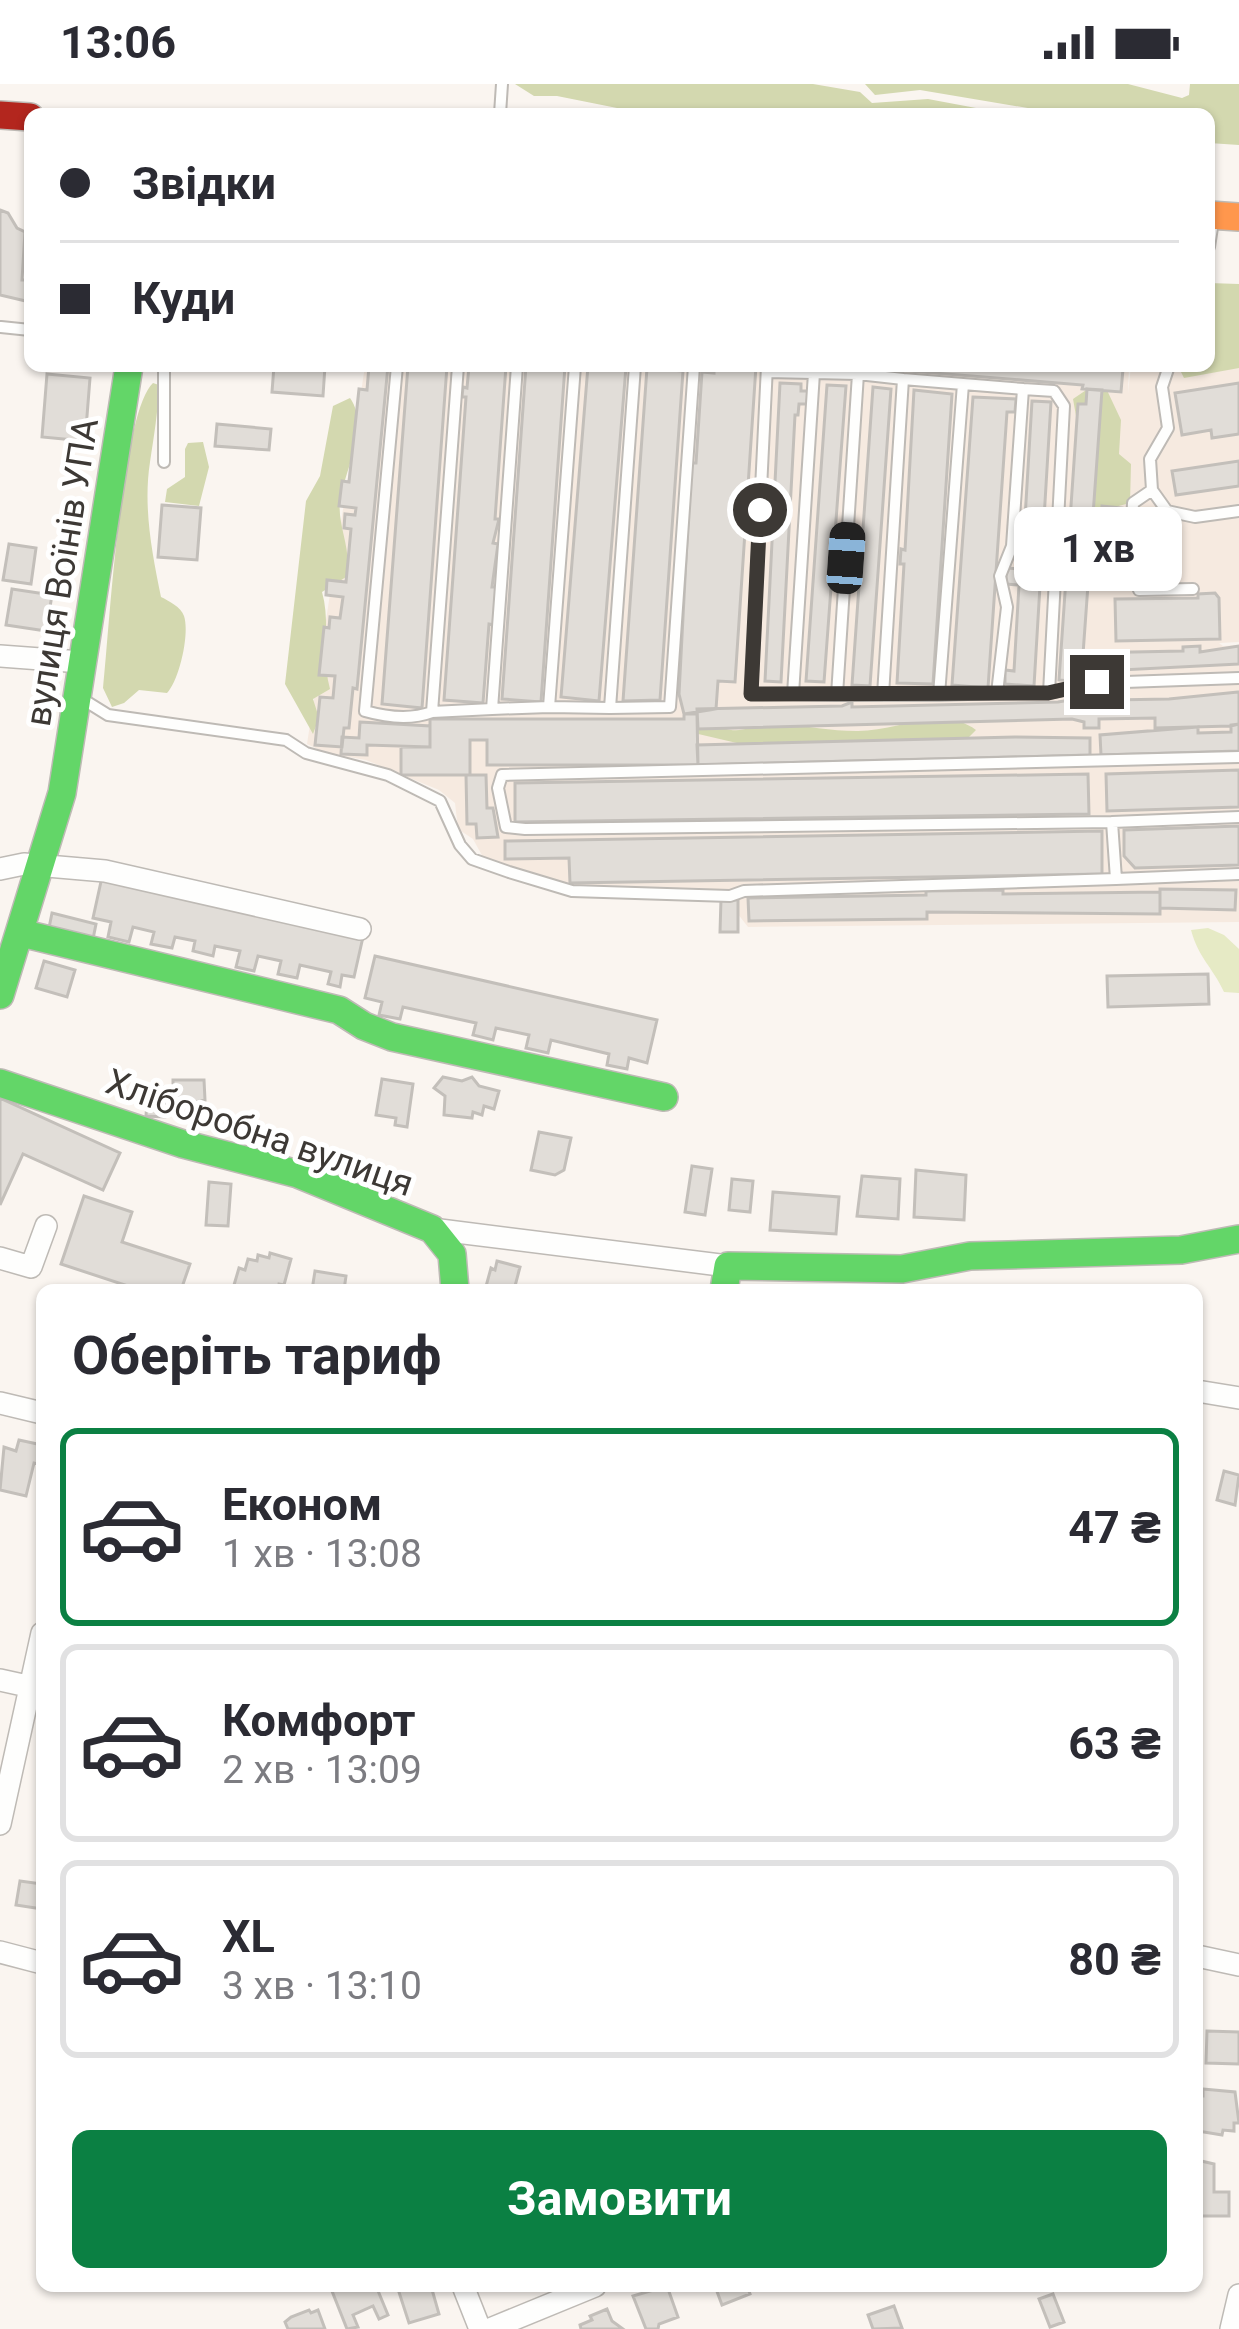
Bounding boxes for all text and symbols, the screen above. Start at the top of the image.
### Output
text: 13:06 [60,16,176,69]
text: Звідки [132,157,276,210]
text: Куди [132,272,235,325]
street label: вулиця Воїнів УПА [17,415,107,729]
route start [733,483,787,537]
callout: 1 хв [1013,508,1181,592]
car [826,521,866,595]
text: 1 хв [1061,526,1135,572]
route end [1070,655,1124,709]
street label: Хліборобна вулиця [101,1061,419,1205]
text: Оберіть тариф [72,1324,441,1387]
icon: car [78,1473,186,1581]
text: Економ [222,1478,382,1531]
text: 47 ₴ [1068,1501,1161,1554]
text: 1 хв · 13:08 [222,1531,422,1577]
icon: car [78,1689,186,1797]
text: Комфорт [222,1694,415,1747]
text: 63 ₴ [1068,1717,1161,1770]
text: 2 хв · 13:09 [222,1747,422,1793]
icon: car [78,1905,186,2013]
text: XL [222,1910,275,1963]
text: 80 ₴ [1068,1933,1161,1986]
text: 3 хв · 13:10 [222,1963,422,2009]
button: Замовити [72,2130,1167,2268]

